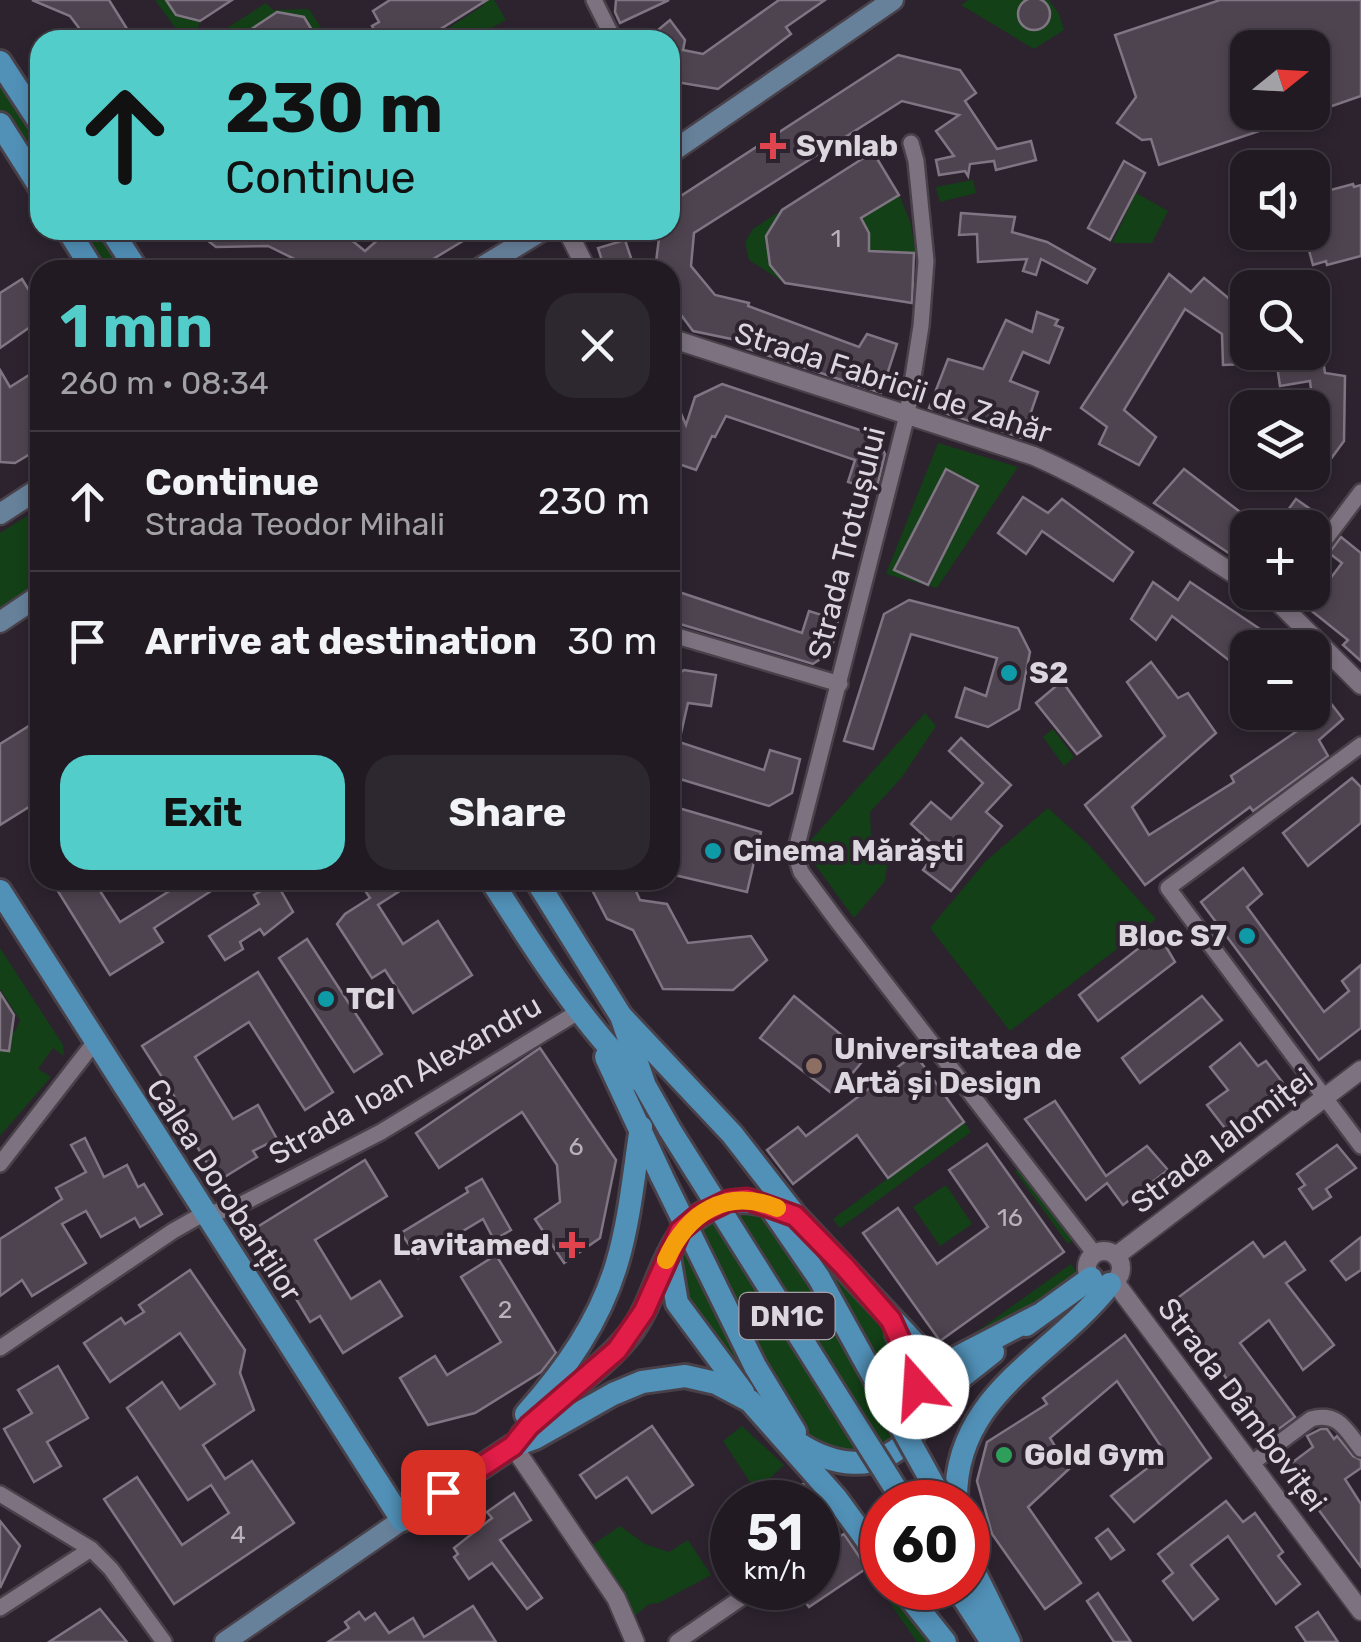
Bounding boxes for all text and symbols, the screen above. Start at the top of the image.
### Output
north arrow [1230,30,1330,130]
map controls [1230,30,1330,730]
text: 230 m [225,67,443,150]
icon: ahead [60,70,190,200]
place label: Synlab [796,128,898,164]
marker: Synlab [760,133,786,159]
button: sound [1230,150,1330,250]
text: Continue [225,151,416,204]
house number: 1 [831,224,841,253]
button: search [1230,270,1330,370]
text: 1 min [60,291,213,362]
button: close [545,293,650,398]
street label: Strada Fabricii de Zahăr [730,315,1056,451]
text: 260 m · 08:34 [60,364,269,402]
button: layers [1230,390,1330,490]
street label: Strada Trotușului [801,423,893,663]
text: Continue [145,459,319,505]
icon: ahead [60,474,115,529]
text: 230 m [538,478,650,524]
text: Strada Teodor Mihali [145,505,445,543]
button: + [1230,510,1330,610]
icon: arrive [60,614,115,669]
text: Arrive at destination [145,618,537,664]
text: 30 m [567,618,657,664]
button: − [1230,630,1330,730]
place label: S2 [1029,655,1068,691]
marker: S2 [998,662,1020,684]
button: Exit [60,755,345,870]
button: Share [365,755,650,870]
place label: Cinema Mărăști [733,833,964,869]
marker: Cinema Mărăști [702,840,724,862]
place label: Bloc S7 [1118,918,1227,954]
marker: Bloc S7 [1236,925,1258,947]
place label: TCI [346,981,395,1017]
street label: Strada Ioan Alexandru [262,987,548,1173]
marker: TCI [315,988,337,1010]
place label: Universitatea de Artă și Design [834,1031,1082,1101]
marker: Universitatea de Artă și Design [803,1055,825,1077]
street label: Strada Ialomiței [1124,1061,1320,1221]
street label: Calea Dorobanților [139,1072,310,1309]
house number: 6 [568,1132,584,1161]
house number: 16 [997,1203,1023,1232]
place label: Lavitamed [392,1227,550,1263]
marker: Lavitamed [559,1232,585,1258]
street label: Strada Dâmboviței [1150,1291,1334,1519]
road number: DN1C [740,1293,834,1339]
house number: 2 [498,1295,512,1324]
position arrow [865,1335,969,1439]
place label: Gold Gym [1024,1437,1165,1473]
marker: Gold Gym [993,1444,1015,1466]
pin [401,1450,486,1535]
icon: arrive [416,1465,471,1520]
speed limit sign: 60 [860,1480,990,1610]
text: 51 [747,1503,803,1563]
house number: 4 [230,1520,246,1549]
text: km/h [744,1556,806,1585]

